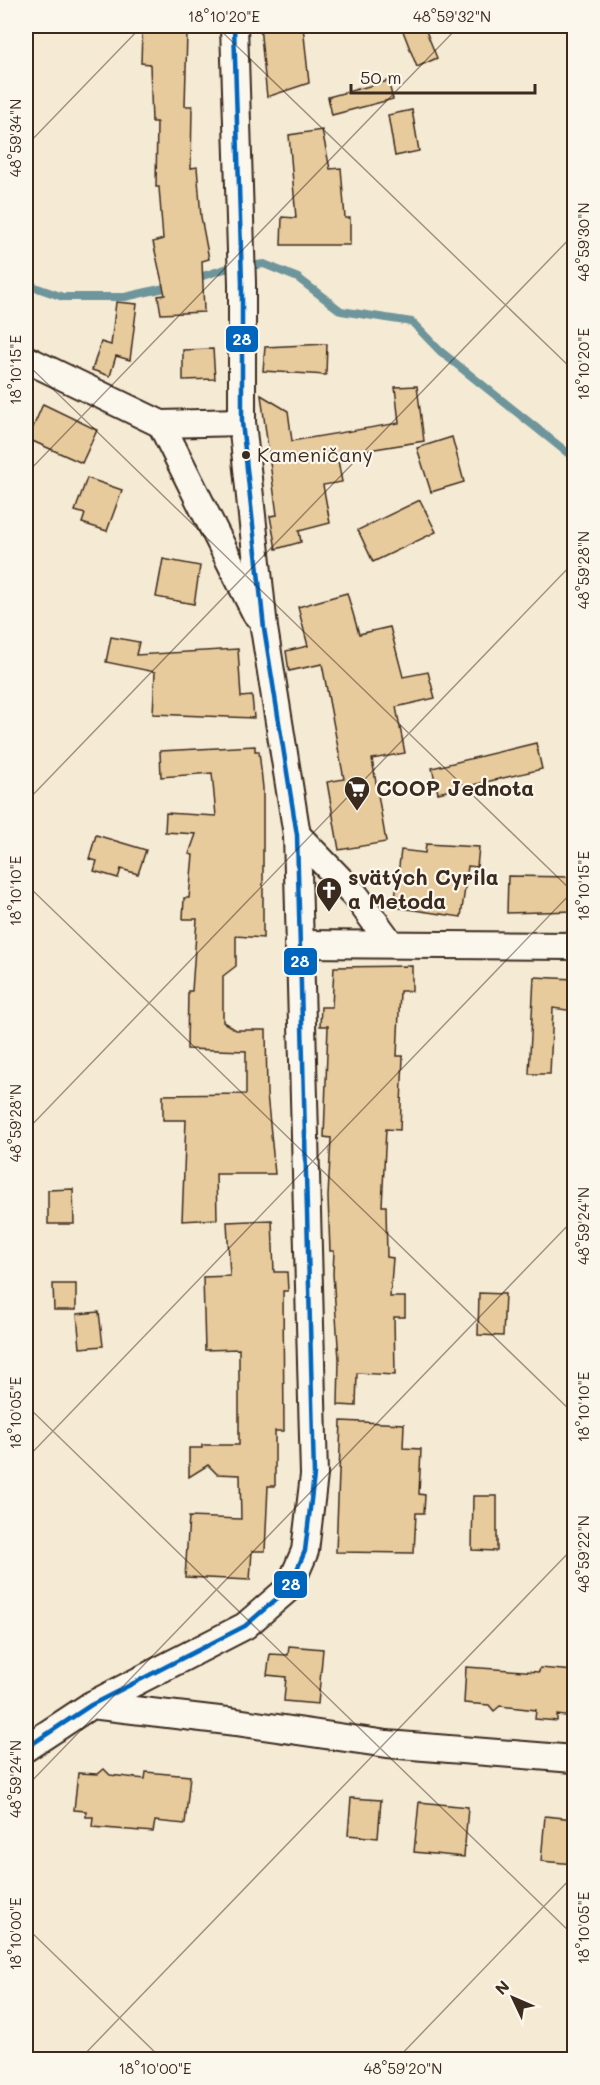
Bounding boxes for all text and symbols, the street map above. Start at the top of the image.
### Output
text: 18°10'20"E [188,6,261,26]
text: 48°59'32"N [413,6,491,26]
scale bar [351,57,536,95]
text: 50 m [360,65,402,89]
text: 48°59'34"N [5,99,25,177]
text: 48°59'30"N [573,203,593,282]
line badge: 28 [225,325,259,353]
text: 18°10'20"E [573,327,593,400]
text: 28 [233,328,252,349]
text: 18°10'15"E [5,335,25,405]
place label: Kameničany [257,441,373,467]
marker: Kameničany [240,449,252,461]
text: 48°59'28"N [573,531,593,609]
supermarket icon: COOP Jednota [342,774,372,812]
place label: COOP Jednota [376,774,534,801]
text: 18°10'15"E [573,851,593,921]
text: 18°10'10"E [5,855,25,926]
place label: svätých Cyrila a Metoda [348,863,499,914]
church icon: svätých Cyrila a Metoda [314,875,344,913]
line badge: 28 [283,947,318,976]
text: 28 [291,950,310,971]
text: 48°59'28"N [5,1084,25,1162]
text: 48°59'24"N [573,1187,593,1265]
text: 18°10'10"E [573,1371,593,1442]
text: 18°10'05"E [5,1376,25,1449]
text: 48°59'22"N [573,1515,593,1593]
line badge: 28 [273,1570,308,1599]
text: 28 [282,1573,301,1594]
text: 48°59'24"N [5,1740,25,1818]
text: 18°10'05"E [573,1891,593,1964]
text: 18°10'00"E [5,1897,25,1971]
north arrow [483,1968,543,2028]
text: N [490,1976,514,1999]
text: 18°10'00"E [118,2058,192,2078]
text: 48°59'20"N [364,2058,442,2078]

